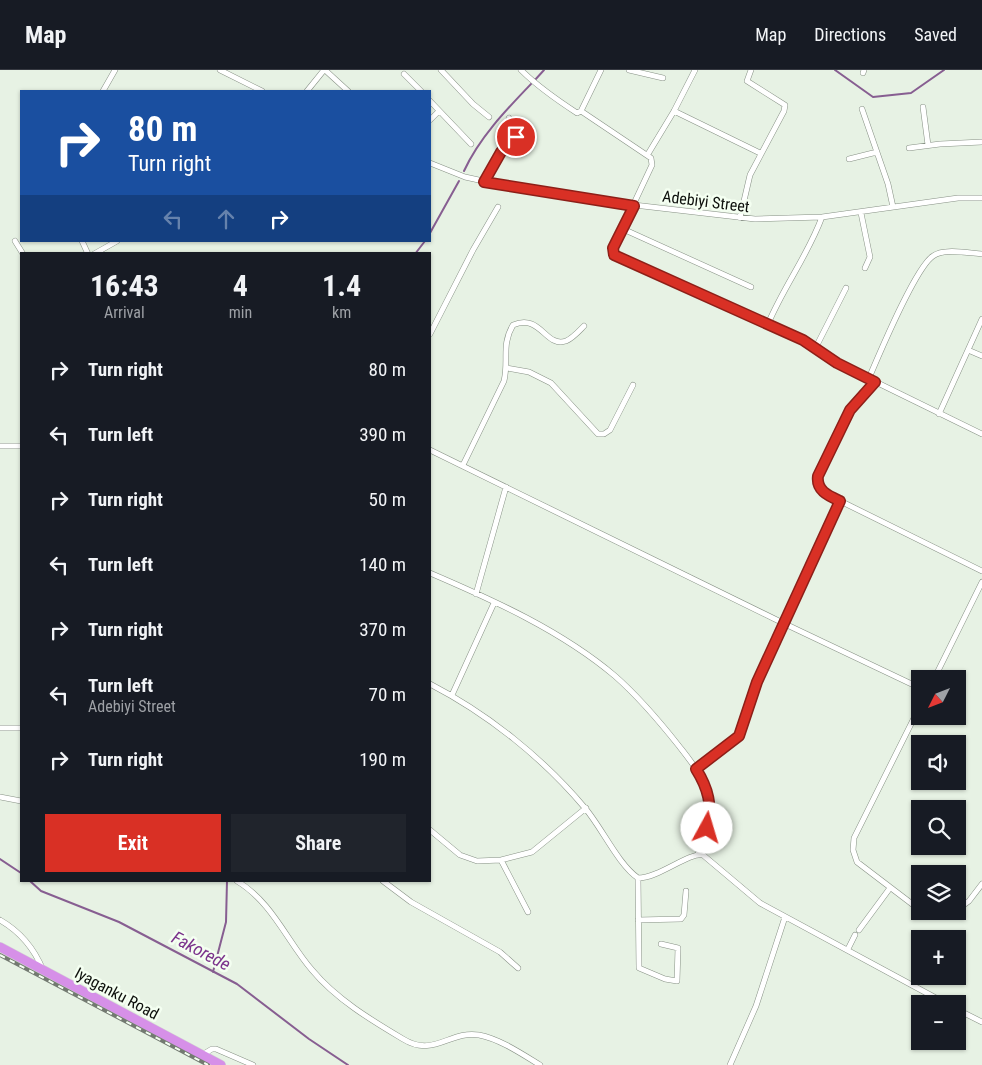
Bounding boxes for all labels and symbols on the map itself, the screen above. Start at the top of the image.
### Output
pin [495,116,537,158]
street label: Adebiyi Street [661,187,751,216]
north arrow [911,670,966,725]
position arrow [680,801,732,853]
water label: Fakorede [168,926,234,975]
street label: Iyaganku Road [72,963,162,1023]

